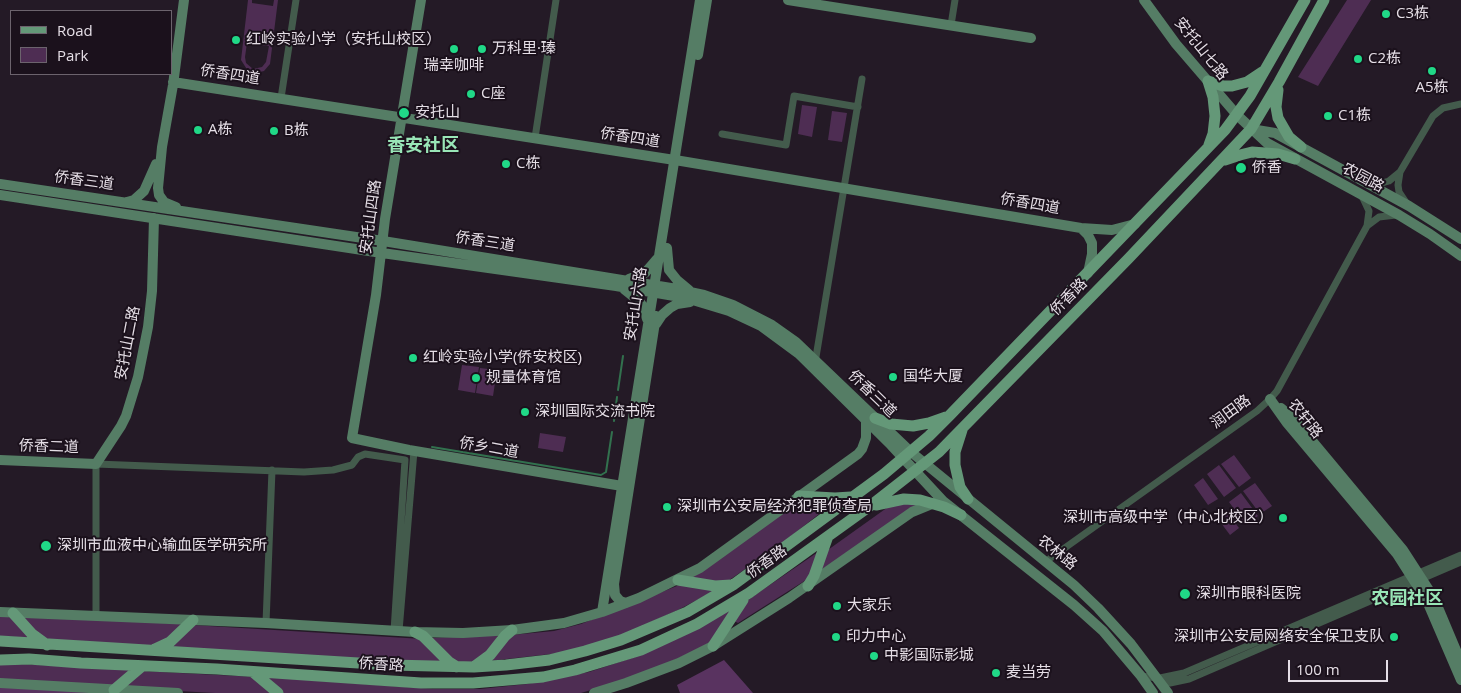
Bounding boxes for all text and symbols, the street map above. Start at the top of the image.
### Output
place label: C3栋 [1396,5,1429,23]
marker: C3栋 [1380,8,1392,20]
legend [10,10,172,75]
street label: 安托山七路 [1170,14,1232,84]
text: Road [57,20,93,40]
place label: 红岭实验小学（安托山校区） [246,31,441,49]
marker: 红岭实验小学（安托山校区） [230,34,242,46]
place label: 万科里·瑧 [492,40,556,58]
marker: 瑞幸咖啡 [448,43,460,55]
marker: 万科里·瑧 [476,43,488,55]
text: Park [57,45,88,65]
place label: C2栋 [1368,50,1401,68]
marker: C2栋 [1352,53,1364,65]
place label: 瑞幸咖啡 [424,57,484,75]
street label: 侨香四道 [199,61,261,89]
marker: A5栋 [1426,65,1438,77]
place label: A5栋 [1415,79,1449,97]
place label: C座 [481,85,505,103]
marker: C座 [465,88,477,100]
place label: 安托山 [415,104,460,122]
marker: 安托山 [397,106,411,120]
place label: C1栋 [1338,107,1371,125]
marker: C1栋 [1322,110,1334,122]
place label: A栋 [208,121,232,139]
place label: B栋 [284,122,309,140]
marker: A栋 [192,124,204,136]
street label: 侨香四道 [599,124,661,152]
marker: B栋 [268,125,280,137]
district label: 香安社区 [387,135,459,157]
place label: C栋 [516,155,540,173]
marker: C栋 [500,158,512,170]
place label: 侨香 [1252,159,1282,177]
street label: 农园路 [1339,159,1387,197]
marker: 侨香 [1234,161,1248,175]
street label: 侨香三道 [53,168,115,194]
street label: 安托山四路 [357,179,385,255]
street label: 侨香四道 [999,190,1061,218]
street label: 侨香三道 [454,228,516,256]
street label: 安托山六路 [621,266,651,342]
street label: 侨香路 [1047,275,1091,319]
street label: 安托山二路 [112,304,144,382]
place label: 红岭实验小学(侨安校区) [423,349,582,367]
marker: 红岭实验小学(侨安校区) [407,352,419,364]
street label: 侨香三道 [844,367,900,421]
place label: 国华大厦 [903,368,963,386]
place label: 规量体育馆 [486,369,561,387]
marker: 国华大厦 [887,371,899,383]
marker: 规量体育馆 [470,372,482,384]
street label: 润田路 [1208,391,1254,433]
street label: 农轩路 [1284,396,1326,442]
place label: 深圳国际交流书院 [535,403,655,421]
marker: 深圳国际交流书院 [519,406,531,418]
street label: 侨乡二道 [458,434,520,462]
street label: 侨香二道 [19,437,79,457]
place label: 深圳市公安局经济犯罪侦查局 [677,498,872,516]
marker: 深圳市公安局经济犯罪侦查局 [661,501,673,513]
place label: 深圳市高级中学（中心北校区） [1063,509,1273,527]
marker: 深圳市高级中学（中心北校区） [1277,512,1289,524]
street label: 农林路 [1034,532,1080,574]
place label: 深圳市血液中心输血医学研究所 [57,537,267,555]
marker: 深圳市血液中心输血医学研究所 [39,539,53,553]
street label: 侨香路 [743,542,791,582]
place label: 深圳市眼科医院 [1196,585,1301,603]
marker: 深圳市眼科医院 [1178,587,1192,601]
district label: 农园社区 [1371,588,1443,610]
place label: 大家乐 [847,597,892,615]
marker: 大家乐 [831,600,843,612]
place label: 印力中心 [846,628,906,646]
place label: 深圳市公安局网络安全保卫支队 [1174,628,1384,646]
marker: 印力中心 [830,631,842,643]
marker: 深圳市公安局网络安全保卫支队 [1388,631,1400,643]
place label: 中影国际影城 [884,647,974,665]
marker: 中影国际影城 [868,650,880,662]
scale bar [1291,650,1391,682]
street label: 侨香路 [358,654,404,676]
text: 100 m [1296,659,1340,679]
place label: 麦当劳 [1006,664,1051,682]
marker: 麦当劳 [990,667,1002,679]

